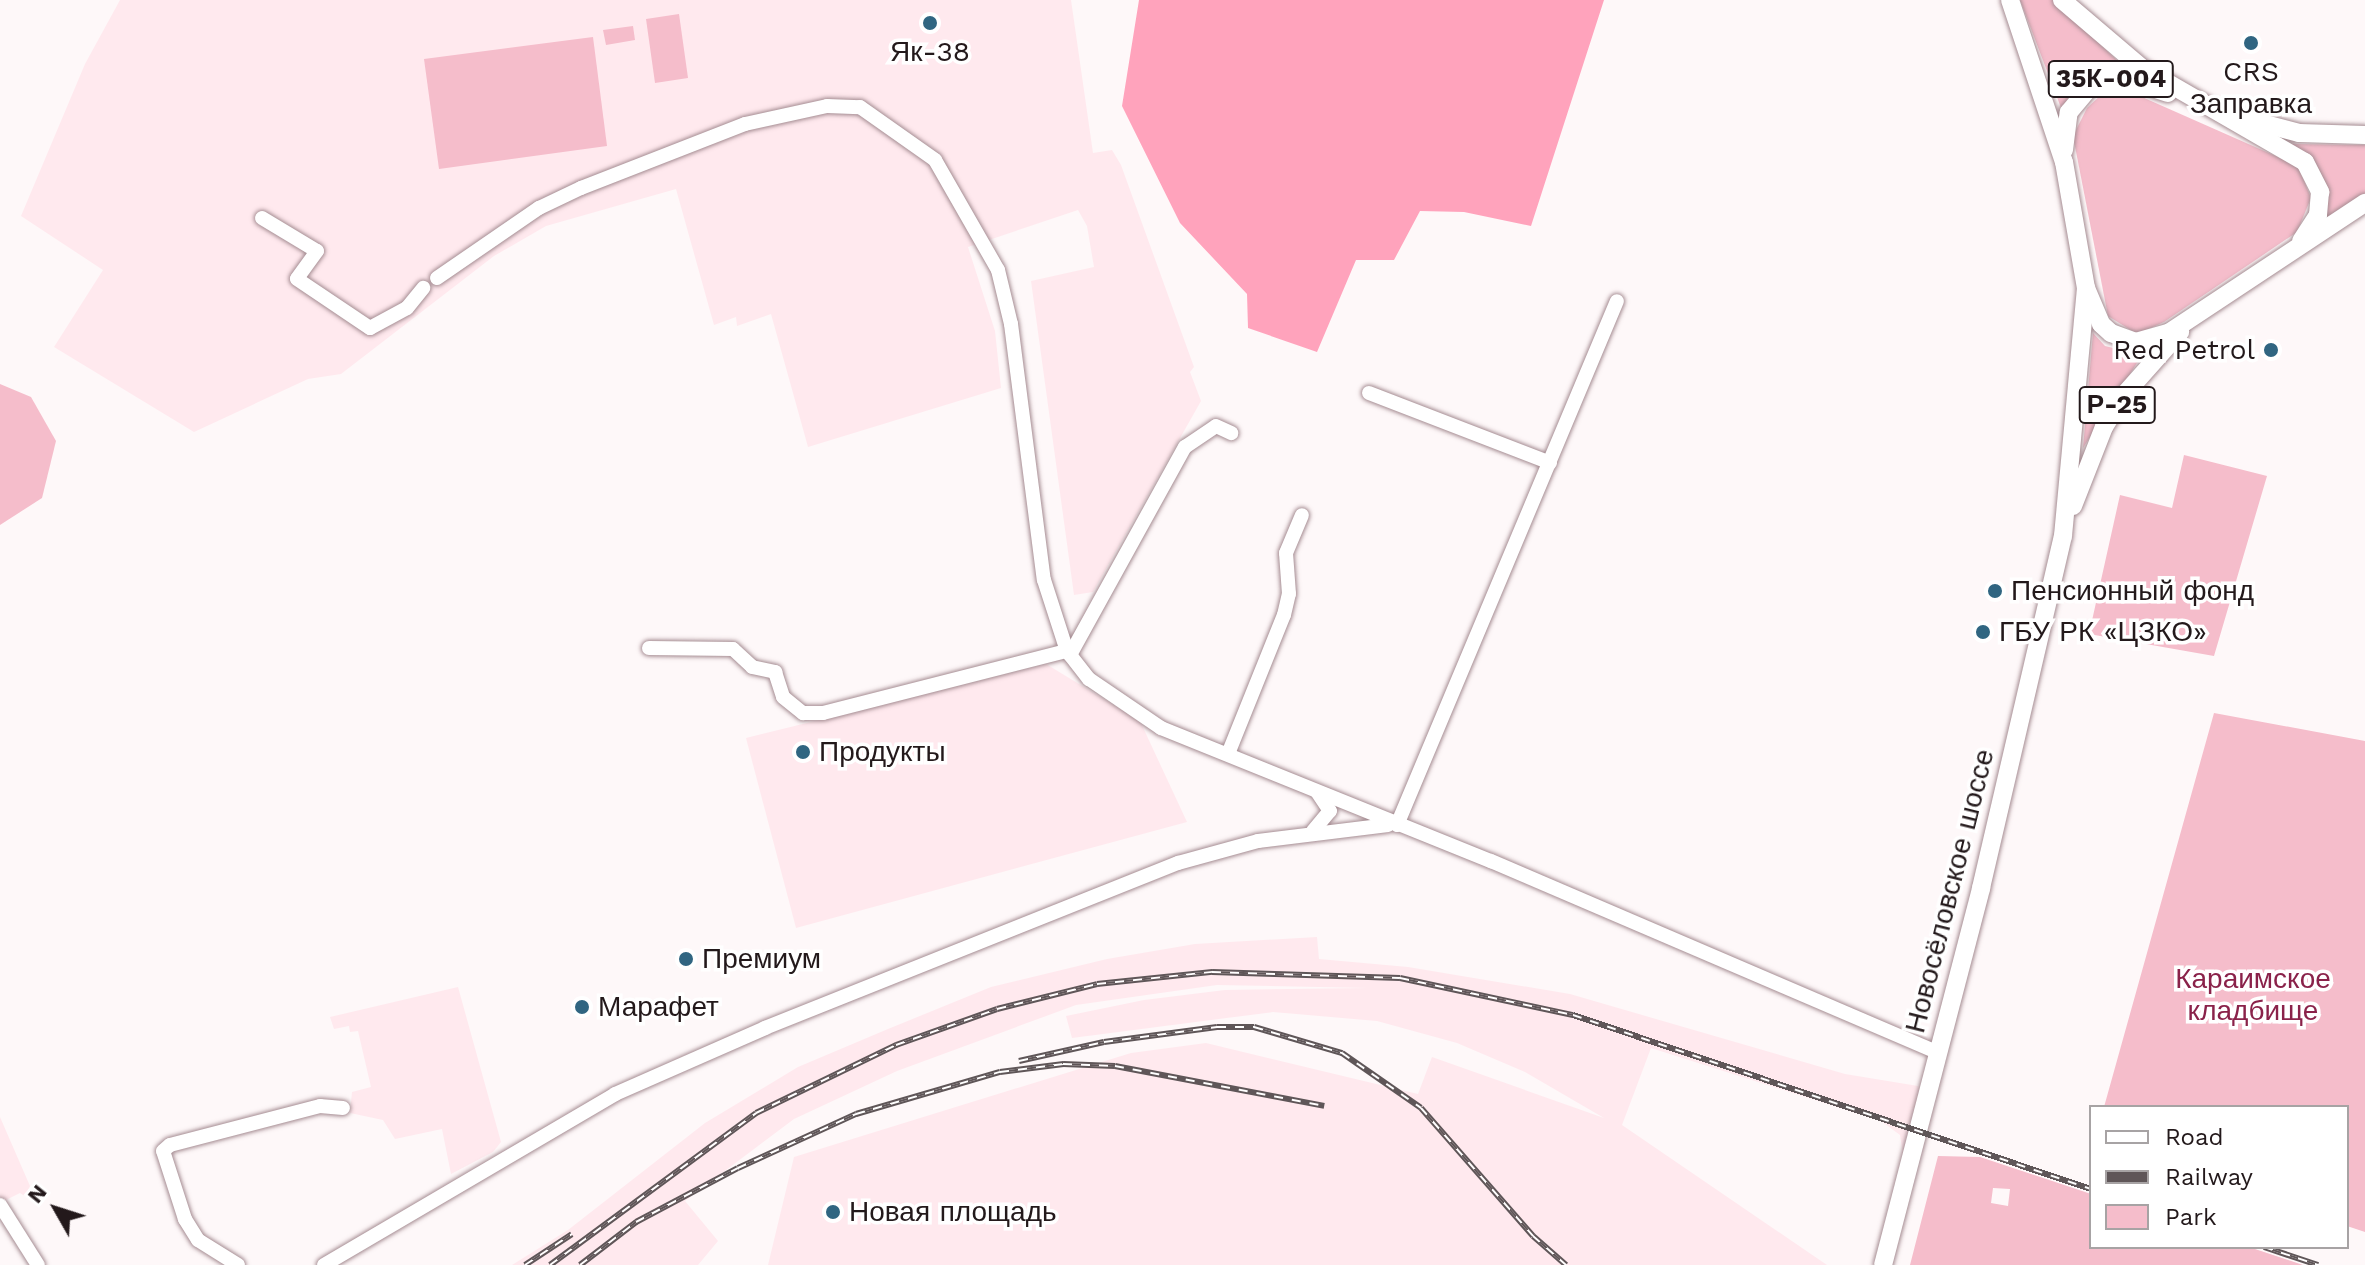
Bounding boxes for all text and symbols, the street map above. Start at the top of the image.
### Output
marker: Як-38 [921,14,939,32]
marker: CRS Заправка [2242,34,2260,52]
place label: Як-38 [890,35,970,69]
place label: CRS Заправка [2190,55,2312,121]
road number: 35К-004 [2047,57,2175,101]
place label: Red Petrol [2113,333,2255,367]
marker: Red Petrol [2262,341,2280,359]
road number: Р-25 [2077,383,2157,427]
place label: Пенсионный фонд [2011,574,2254,608]
marker: Пенсионный фонд [1986,582,2004,600]
place label: ГБУ РК «ЦЗКО» [1999,615,2207,649]
marker: ГБУ РК «ЦЗКО» [1974,623,1992,641]
place label: Продукты [819,735,946,769]
marker: Продукты [794,743,812,761]
street label: Новосёловское шоссе [1898,746,2002,1036]
place label: Премиум [702,942,821,976]
marker: Премиум [677,950,695,968]
park label: Караимское кладбище [2175,962,2331,1028]
place label: Марафет [598,990,719,1024]
marker: Марафет [573,998,591,1016]
legend [2089,1105,2349,1249]
text: Road [2165,1123,2224,1151]
text: Railway [2165,1163,2253,1191]
north arrow [16,1169,96,1249]
text: N [22,1179,52,1208]
place label: Новая площадь [849,1195,1057,1229]
marker: Новая площадь [824,1203,842,1221]
text: Park [2165,1203,2217,1231]

